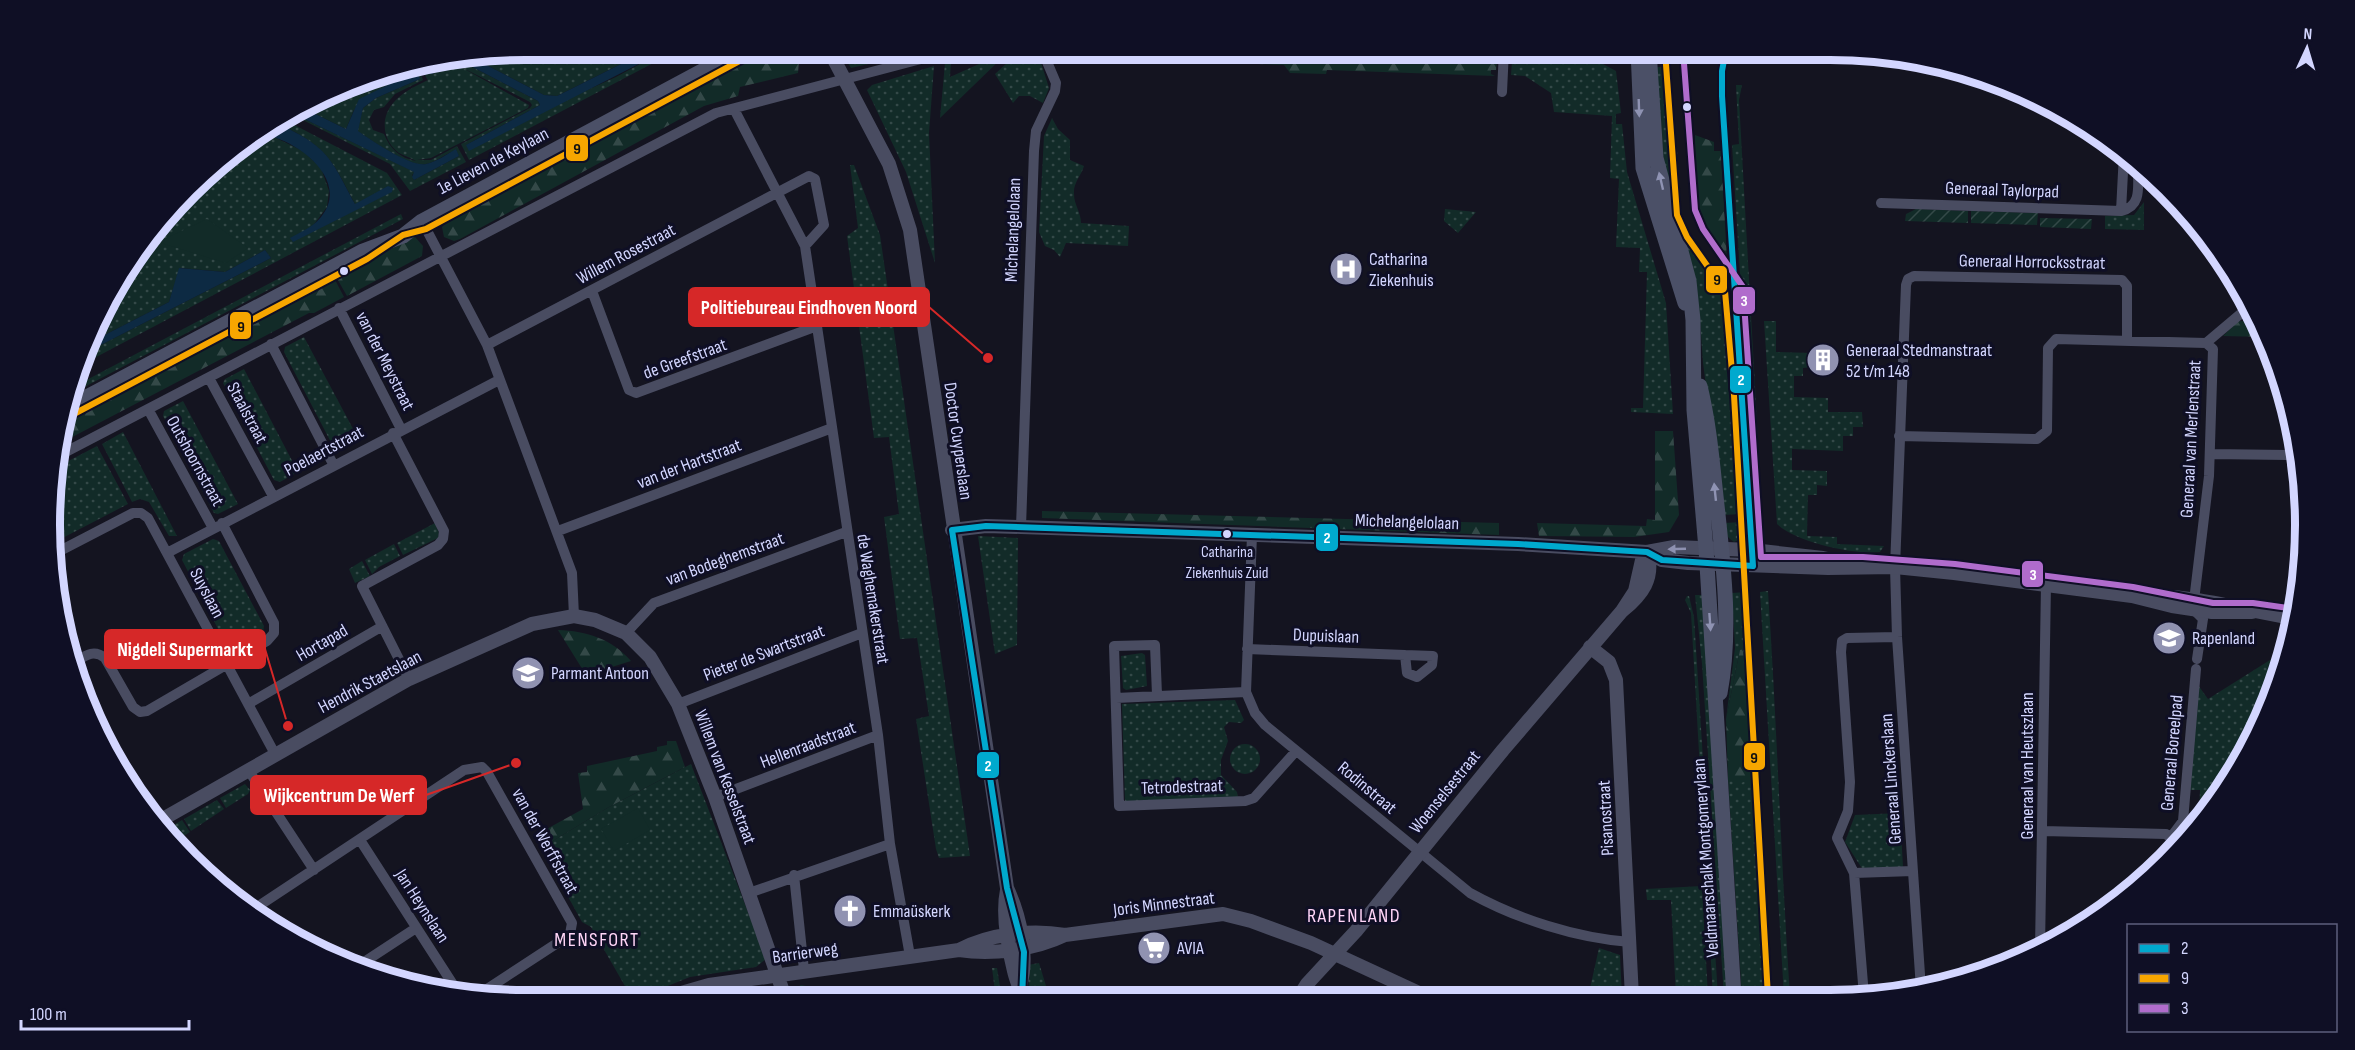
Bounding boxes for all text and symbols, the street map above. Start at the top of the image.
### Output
north arrow [2277,18,2337,78]
text: N [2303,25,2313,44]
one-way arrow [1634,98,1644,117]
unlabelled marker [1681,101,1693,113]
street label: 1e Lieven de Keylaan [434,123,552,199]
line badge: 9 [565,134,589,162]
text: 9 [573,140,581,159]
one-way arrow [1655,172,1665,191]
street label: Michelangelolaan [1001,178,1025,282]
street label: Generaal Taylorpad [1945,178,2059,202]
street label: Willem Rosestraat [573,219,679,289]
place label: Catharina Ziekenhuis [1369,249,1434,291]
street label: Generaal Horrocksstraat [1959,250,2106,274]
hospital icon: Catharina Ziekenhuis [1328,251,1364,287]
unlabelled marker [338,265,350,277]
line badge: 9 [1705,265,1728,294]
text: 9 [1713,271,1721,290]
line badge: 3 [1732,286,1756,315]
callout: Politiebureau Eindhoven Noord [689,288,929,326]
text: 3 [1740,292,1748,311]
text: Politiebureau Eindhoven Noord [701,296,917,320]
street label: van der Meystraat [351,308,419,414]
line badge: 9 [229,311,252,340]
text: 9 [237,318,245,337]
street label: de Greefstraat [640,334,730,384]
place label: Generaal Stedmanstraat 52 t/m 148 [1846,340,1993,382]
building icon: Generaal Stedmanstraat 52 t/m 148 [1805,342,1841,378]
street label: Generaal van Merlenstraat [2176,359,2206,518]
line badge: 2 [1729,365,1752,394]
text: 2 [1737,371,1745,390]
street label: Staalstraat [222,379,272,448]
street label: Doctor Cuyperslaan [939,381,977,501]
street label: Outshoornstraat [162,412,229,510]
street label: Poelaertstraat [281,421,368,481]
street label: van der Hartstraat [634,434,745,494]
one-way arrow [1710,482,1720,501]
street label: Michelangelolaan [1355,510,1459,534]
line badge: 2 [1315,523,1339,552]
street label: van Bodeghemstraat [663,528,787,590]
marker: Catharina Ziekenhuis Zuid [1221,528,1233,540]
text: 2 [1323,529,1331,548]
street label: de Waghemakerstraat [852,533,894,666]
place label: Catharina Ziekenhuis Zuid [1186,543,1268,583]
one-way arrow [1667,544,1686,553]
line badge: 3 [2021,560,2044,588]
street label: Suyslaan [185,564,229,622]
text: 3 [2029,566,2037,585]
one-way arrow [1705,613,1715,632]
street label: Hortapad [292,620,352,666]
street label: Pieter de Swartstraat [701,620,828,686]
school or university icon: Rapenland [2151,620,2187,656]
street label: Dupuislaan [1293,624,1359,648]
place label: Rapenland [2192,628,2255,649]
callout: Nigdeli Supermarkt [105,630,265,668]
text: Nigdeli Supermarkt [117,638,253,662]
street label: Hendrik Staetslaan [315,646,425,718]
school or university icon: Parmant Antoon [510,655,546,691]
place label: Parmant Antoon [551,663,649,684]
street label: Generaal van Heutszlaan [2017,692,2038,840]
street label: Generaal Boreelpad [2156,694,2188,812]
street label: Willem van Kesselstraat [690,707,760,848]
street label: Generaal Linckerslaan [1876,713,1906,845]
street label: Hellenraadstraat [757,717,859,773]
line badge: 9 [1743,742,1766,771]
street label: Woenselsestraat [1405,746,1485,838]
text: 9 [1750,749,1758,768]
line badge: 2 [976,751,1000,779]
text: 2 [984,757,992,776]
street label: Rodinstraat [1333,757,1401,819]
street label: Veldmaarschalk Montgomerylaan [1689,758,1723,958]
street label: Tetrodestraat [1141,775,1224,799]
callout: Wijkcentrum De Werf [251,776,426,814]
street label: Pisanostraat [1594,779,1618,856]
text: Wijkcentrum De Werf [264,784,415,808]
street label: van der Werffstraat [507,785,583,898]
street label: Jan Heynslaan [390,864,454,947]
street label: Joris Minnestraat [1111,887,1216,921]
church icon: Emmaüskerk [832,893,868,929]
place label: Emmaüskerk [873,901,950,922]
district label: RAPENLAND [1307,904,1401,928]
legend [2127,924,2337,1032]
district label: MENSFORT [554,928,640,952]
supermarket icon: AVIA [1136,930,1172,966]
street label: Barrierweg [771,938,839,968]
place label: AVIA [1176,938,1204,959]
text: 2 [2181,938,2188,959]
text: 9 [2181,968,2189,989]
scale bar [21,993,189,1031]
text: 3 [2181,998,2189,1019]
text: 100 m [30,1004,67,1025]

